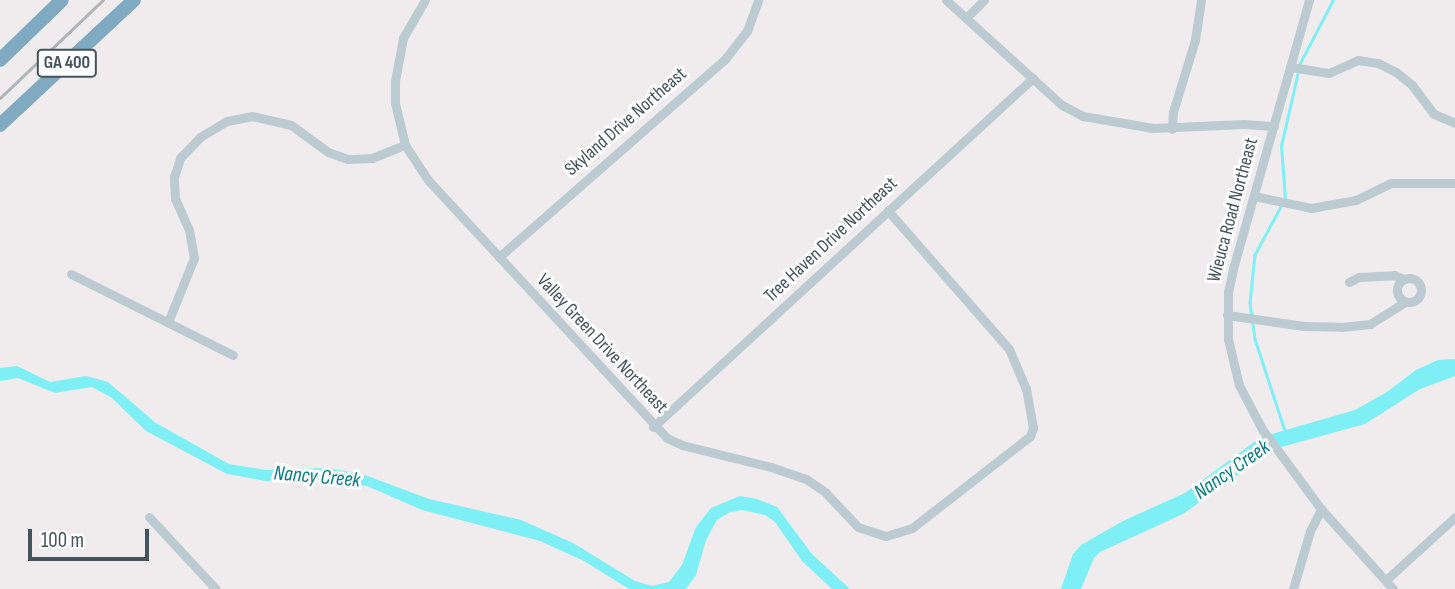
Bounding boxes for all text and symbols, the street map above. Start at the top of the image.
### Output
road number: GA 400 [36,48,98,78]
street label: Skyland Drive Northeast [561,63,691,181]
street label: Wieuca Road Northeast [1203,135,1263,285]
street label: Tree Haven Drive Northeast [760,172,902,308]
street label: Valley Green Drive Northeast [532,270,672,418]
water label: Nancy Creek [1189,435,1275,505]
water label: Nancy Creek [273,461,361,493]
scale bar [32,516,152,560]
text: 100 m [41,528,84,553]

